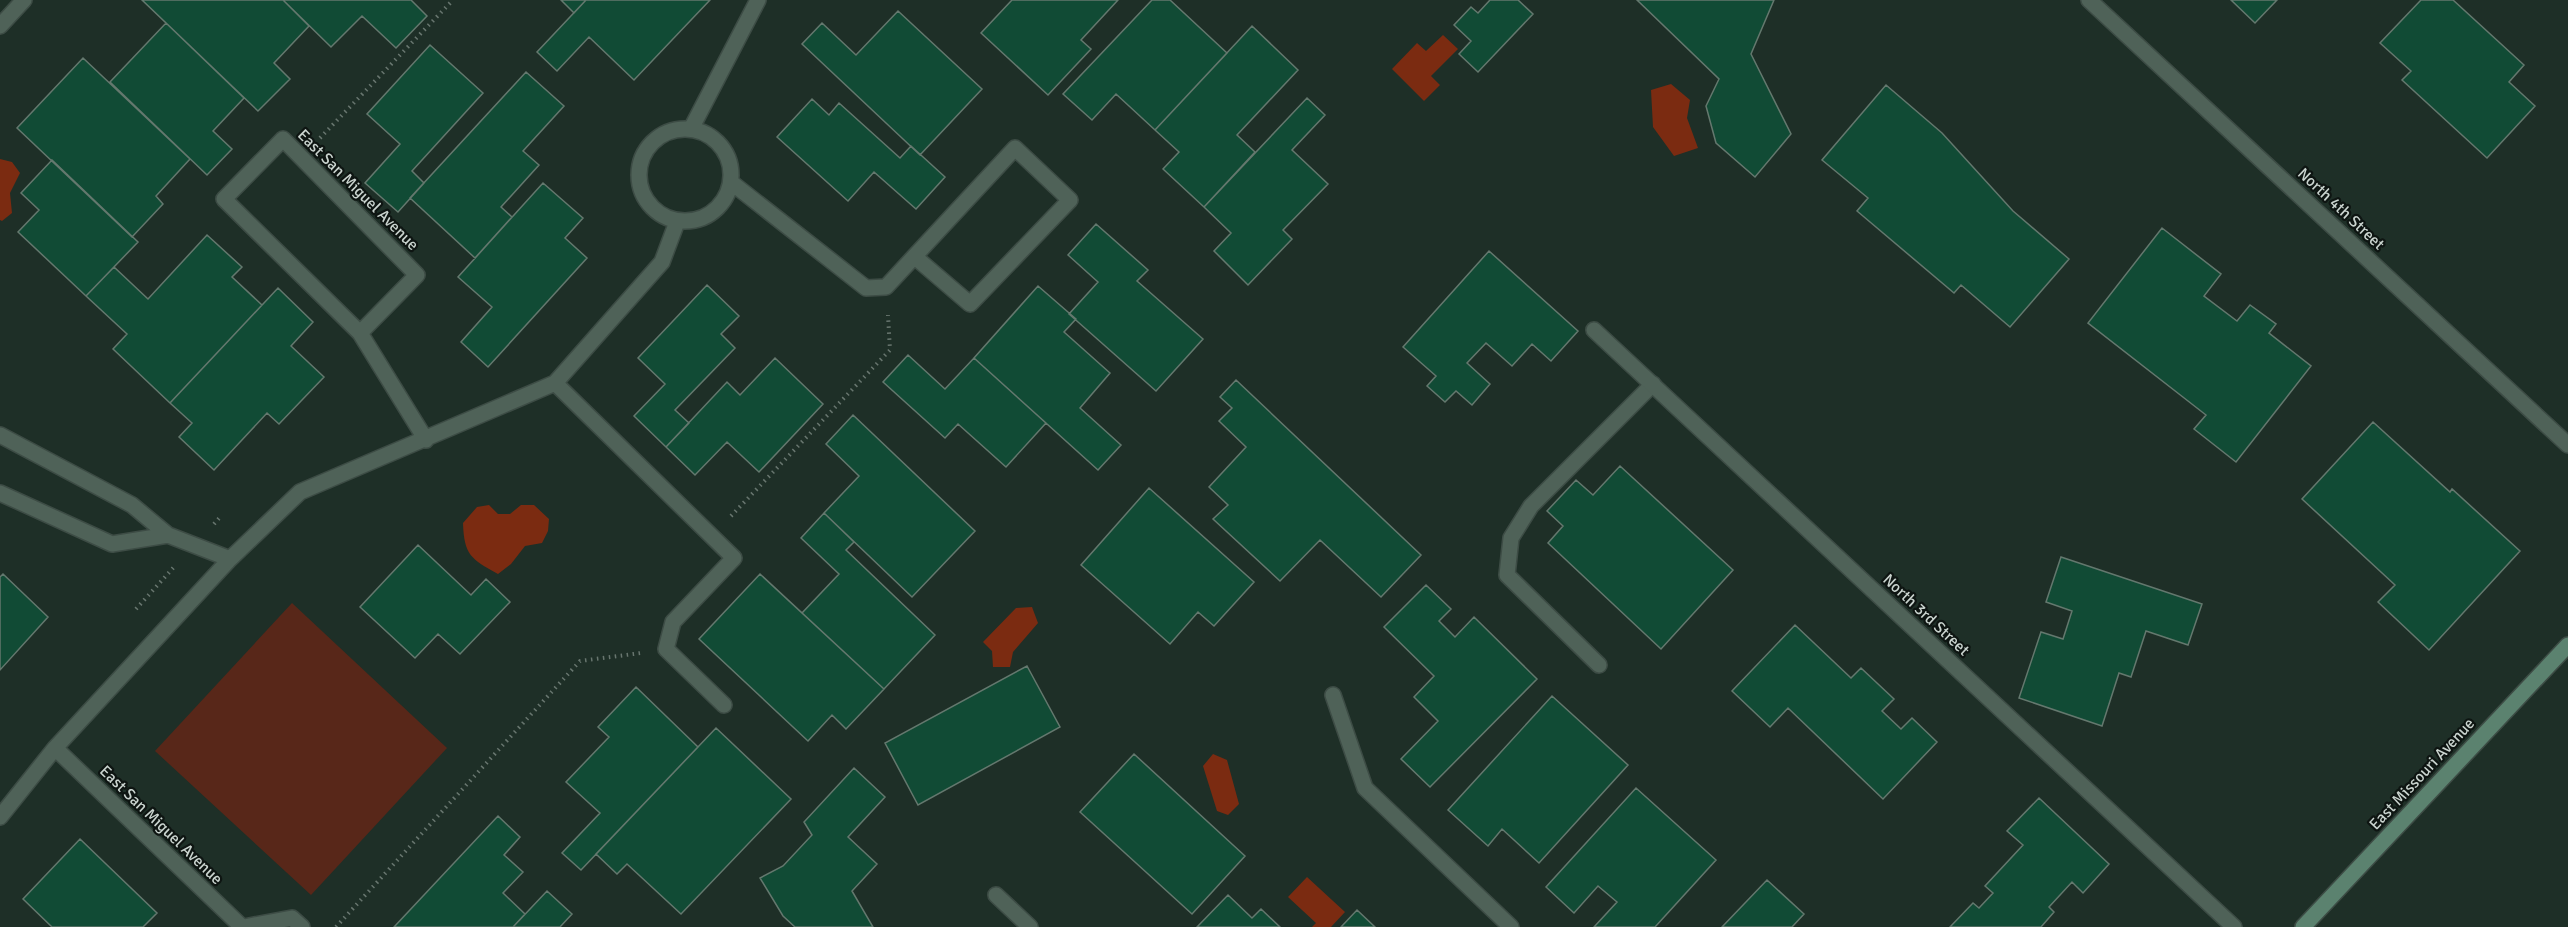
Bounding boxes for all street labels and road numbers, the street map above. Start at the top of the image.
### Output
street label: East San Miguel Avenue [293,125,423,255]
street label: North 4th Street [2293,164,2389,255]
street label: North 3rd Street [1878,570,1974,661]
street label: East Missouri Avenue [2365,714,2479,834]
street label: East San Miguel Avenue [95,761,227,889]

